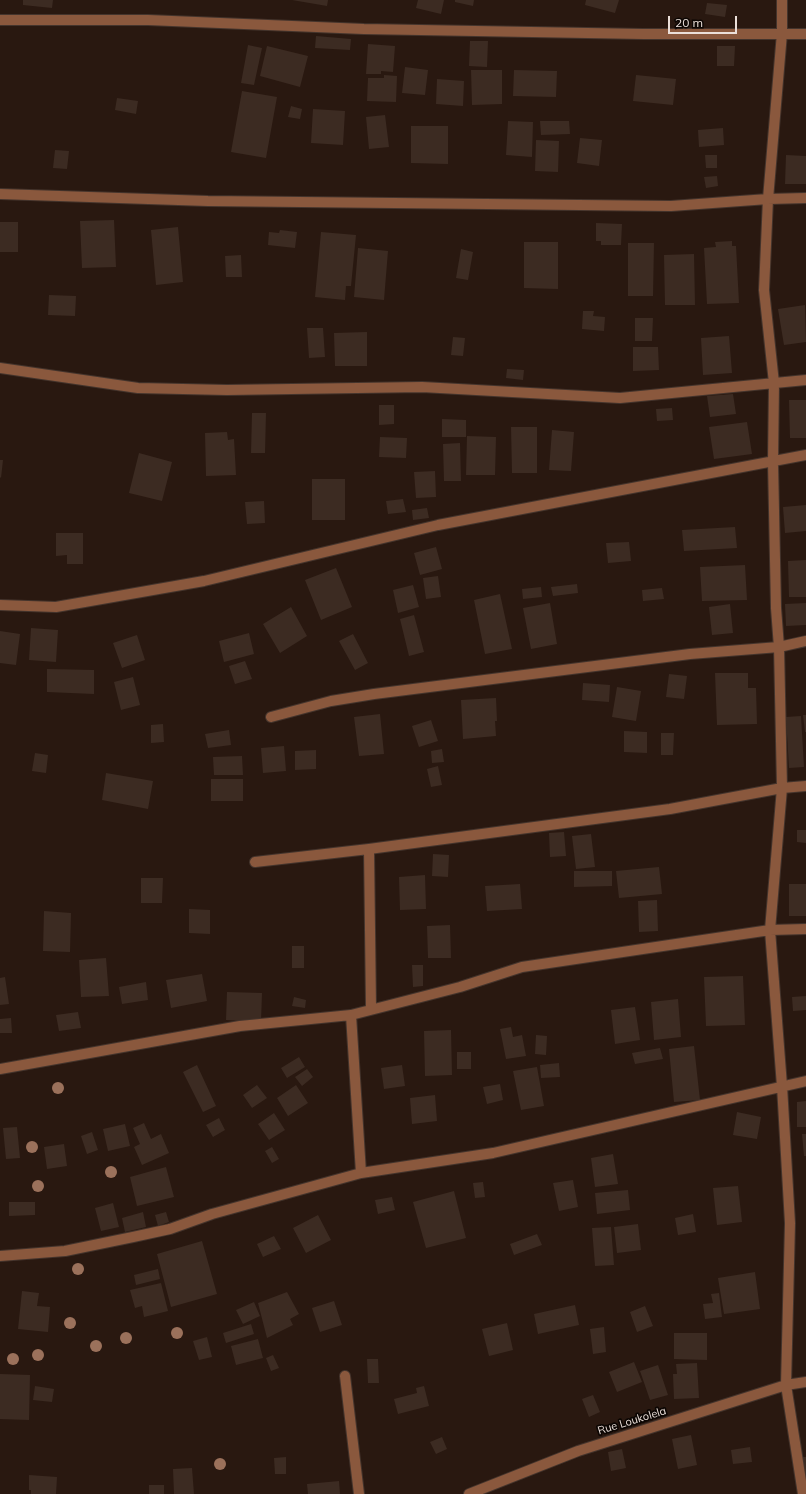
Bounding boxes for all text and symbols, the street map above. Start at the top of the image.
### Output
scale bar [670,8,739,34]
text: 20 m [675,15,703,30]
street label: Rue Loukolela [596,1404,668,1438]

